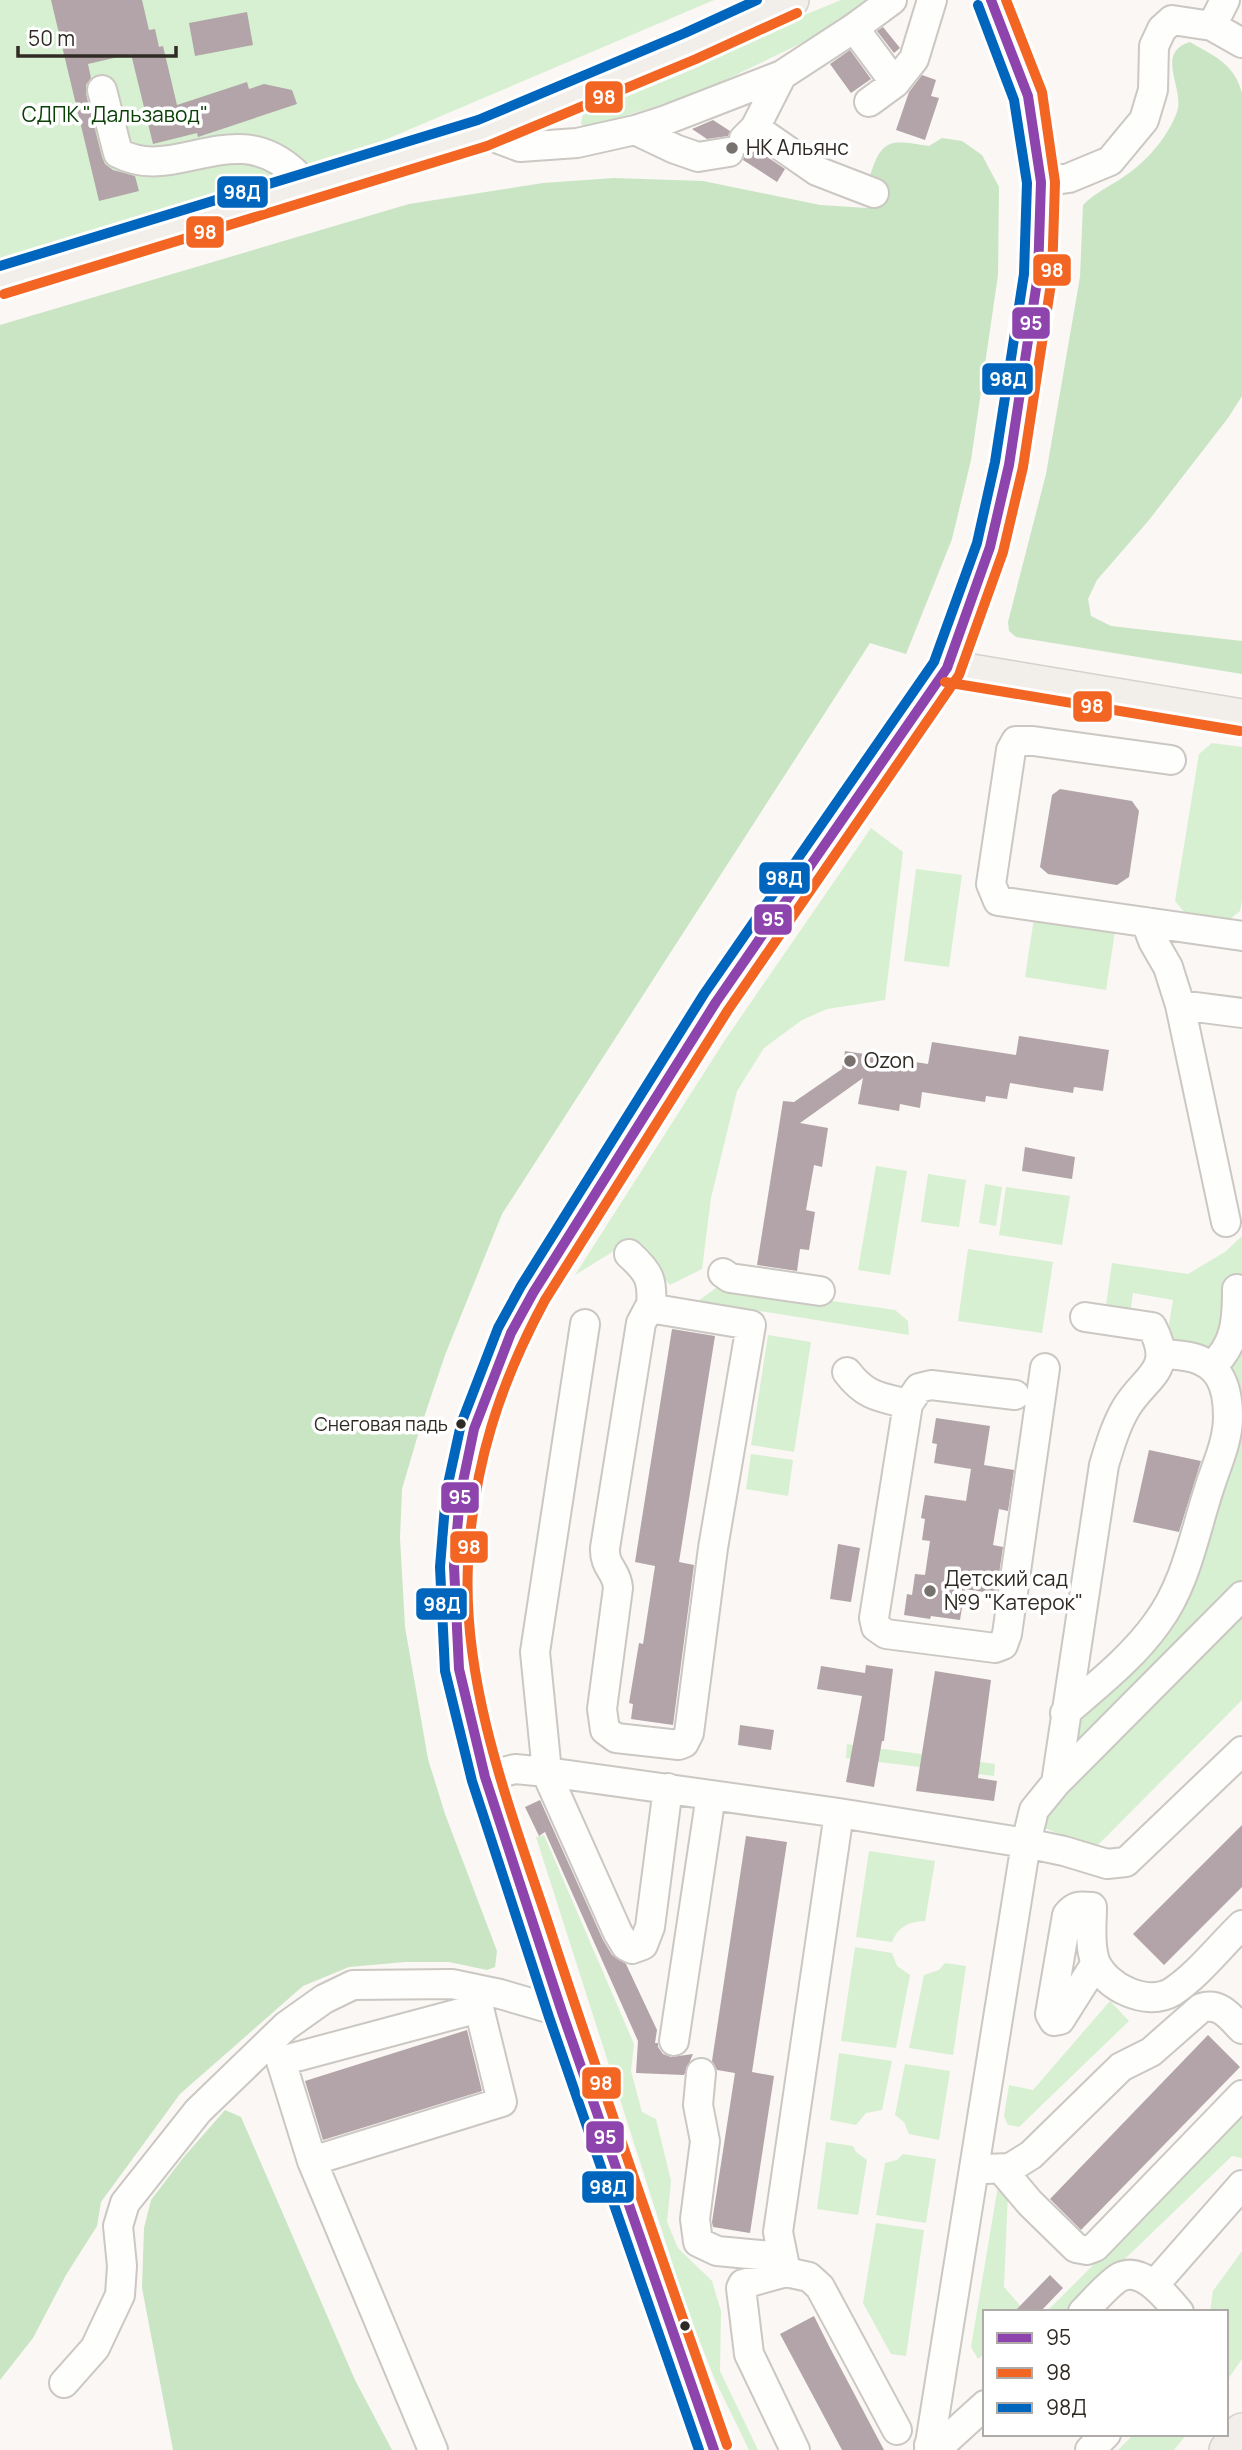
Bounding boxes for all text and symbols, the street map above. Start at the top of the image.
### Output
scale bar [18,14,175,58]
text: 50 m [28,24,75,52]
line badge: 98 [584,80,624,114]
text: 98 [592,84,616,110]
park label: СДПК "Дальзавод" [22,100,208,128]
place label: НК Альянс [746,133,849,161]
marker: НК Альянс [724,140,740,156]
line badge: 98Д [216,175,269,209]
text: 98Д [223,179,261,205]
line badge: 98 [185,215,225,249]
text: 98 [193,219,217,245]
line badge: 98 [1032,253,1072,287]
text: 98 [1040,257,1064,283]
line badge: 95 [1011,306,1051,340]
text: 95 [1020,310,1042,336]
line badge: 98Д [981,362,1034,396]
text: 98Д [989,366,1027,392]
line badge: 98 [1072,690,1113,723]
text: 98 [1080,693,1104,719]
line badge: 98Д [758,861,811,895]
text: 98Д [765,865,803,891]
line badge: 95 [753,903,793,936]
text: 95 [762,906,784,932]
place label: Ozon [864,1046,914,1074]
marker: Ozon [842,1053,858,1069]
place label: Снеговая падь [314,1411,448,1437]
marker: Снеговая падь [454,1417,468,1431]
line badge: 95 [440,1481,480,1514]
text: 95 [449,1484,471,1510]
line badge: 98 [449,1530,489,1564]
text: 98 [457,1534,481,1560]
place label: Детский сад №9 "Катерок" [944,1564,1083,1616]
marker: Детский сад №9 "Катерок" [922,1583,938,1599]
line badge: 98Д [415,1587,468,1621]
text: 98Д [423,1591,461,1617]
line badge: 98 [581,2066,622,2100]
text: 98 [589,2070,613,2096]
line badge: 95 [585,2120,625,2154]
text: 95 [594,2124,616,2150]
line badge: 98Д [581,2170,635,2204]
text: 98Д [589,2174,627,2200]
legend [983,2310,1228,2436]
unlabelled marker [678,2319,692,2333]
text: 95 [1046,2323,1071,2351]
text: 98 [1046,2358,1071,2386]
text: 98Д [1046,2393,1087,2421]

